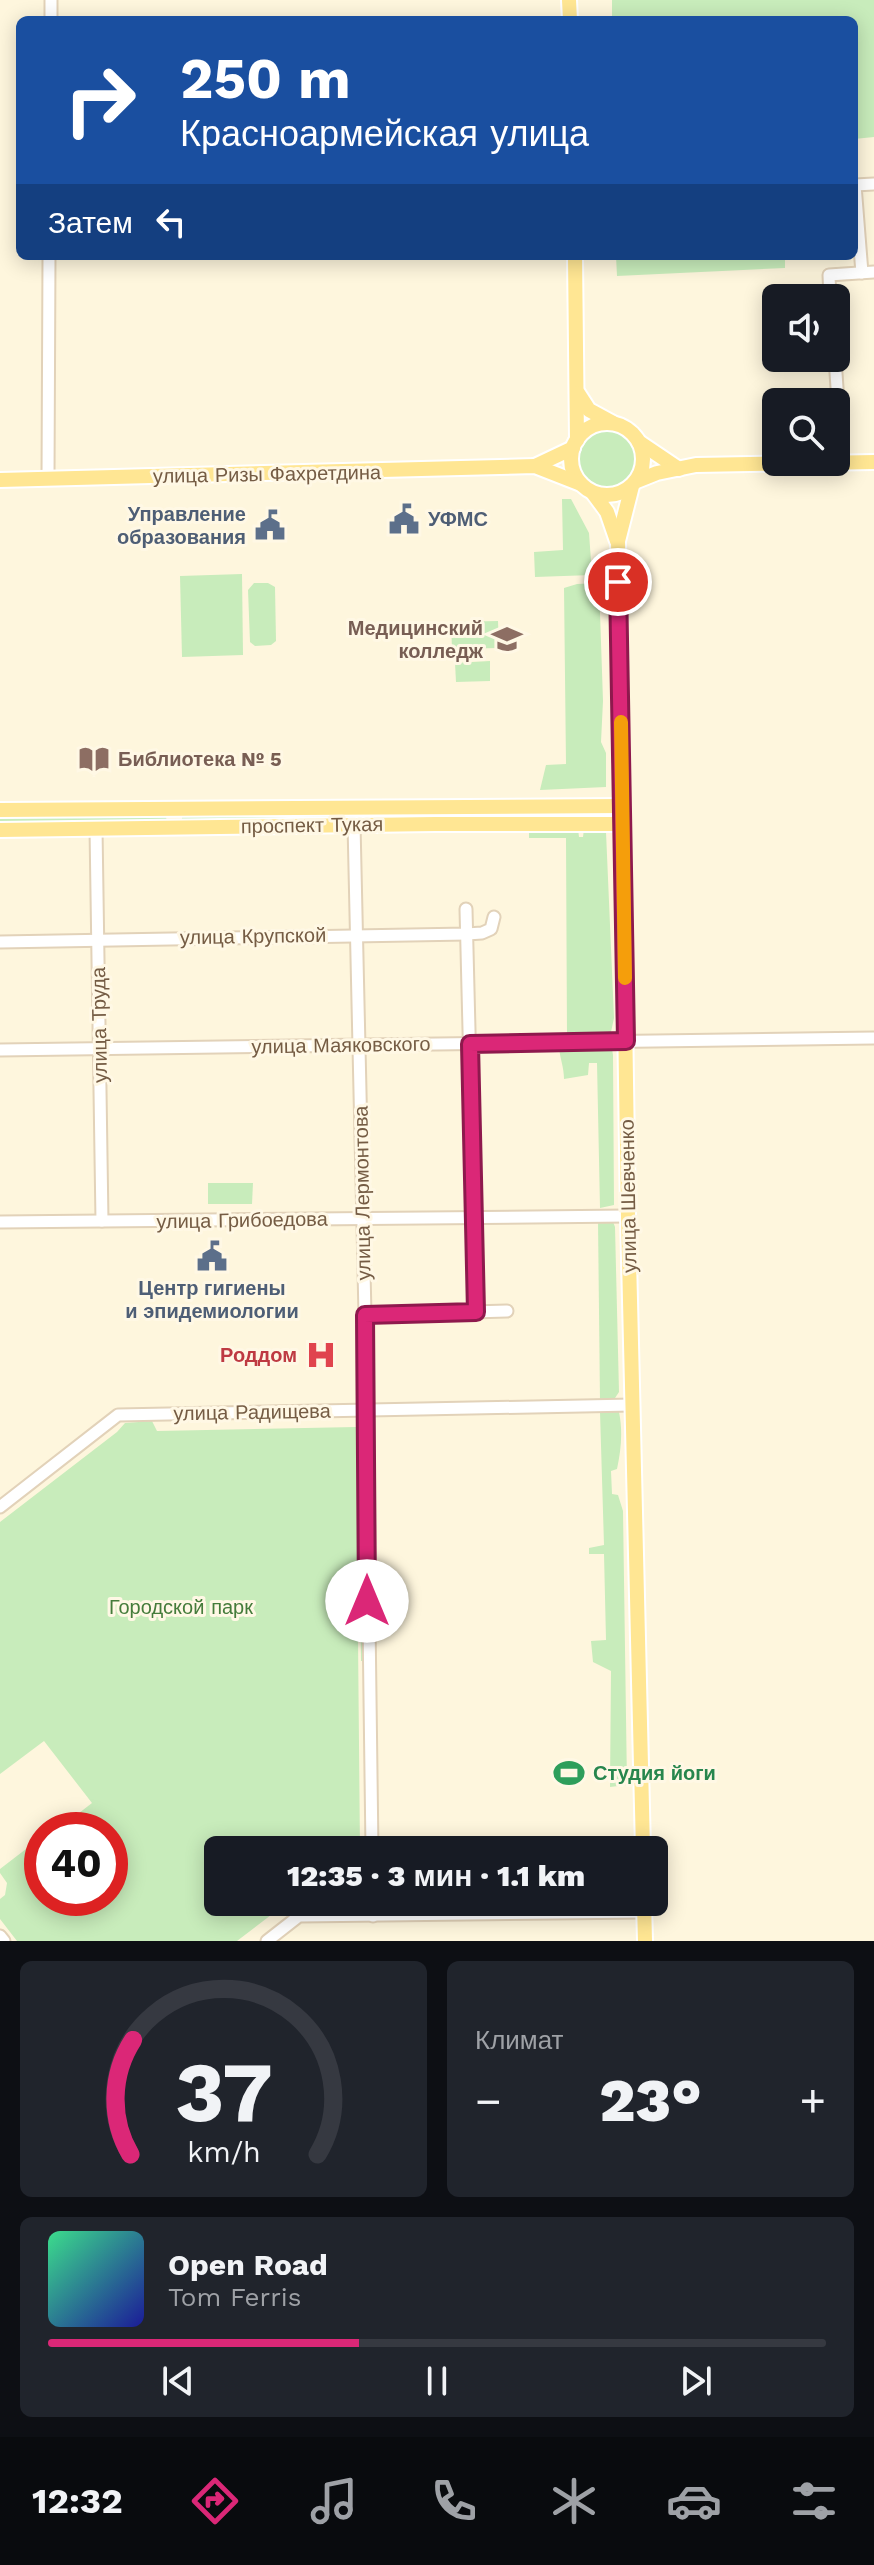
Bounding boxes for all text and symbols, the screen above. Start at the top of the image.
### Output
text: 250 m [180,46,351,112]
icon: right [48,48,152,152]
text: Красноармейская улица [180,113,589,155]
icon: left [149,200,193,244]
text: Затем [48,205,133,240]
map controls [762,284,850,476]
button: sound [762,284,850,372]
button: search [762,388,850,476]
street label: улица Ризы Фахретдина [153,460,382,488]
place label: Управление образования [117,502,246,549]
public building icon: УФМС [387,502,421,536]
place label: УФМС [428,507,488,531]
public building icon: Управление образования [253,508,287,542]
pin [584,548,652,616]
icon: arrive [596,560,640,604]
place label: Медицинский колледж [348,616,484,663]
school or university icon: Медицинский колледж [490,622,524,656]
library icon: Библиотека № 5 [77,742,111,776]
place label: Библиотека № 5 [118,747,282,771]
street label: проспект Тукая [241,812,383,838]
street label: улица Крупской [180,923,326,949]
street label: улица Труда [86,966,112,1083]
street label: улица Маяковского [251,1031,431,1059]
street label: улица Лермонтова [348,1105,376,1281]
street label: улица Шевченко [615,1119,641,1273]
street label: улица Грибоедова [156,1206,329,1233]
public building icon: Центр гигиены и эпидемиологии [195,1239,229,1273]
place label: Центр гигиены и эпидемиологии [125,1276,299,1323]
hospital icon: Роддом [304,1338,338,1372]
place label: Роддом [220,1343,297,1367]
street label: улица Радищева [173,1399,332,1425]
position arrow [325,1559,409,1643]
park label: Городской парк [109,1595,253,1619]
sports icon: Студия йоги [552,1756,586,1790]
place label: Студия йоги [593,1761,716,1785]
speed limit sign: 40 [24,1812,128,1916]
text: 12:35 · 3 мин · 1.1 km [287,1858,585,1893]
text: Климат [475,2025,564,2055]
text: 37 [175,2044,272,2141]
text: 23° [599,2065,702,2136]
text: − [475,2075,502,2127]
text: + [799,2075,826,2127]
text: km/h [187,2135,260,2169]
text: Open Road [168,2247,328,2282]
text: Tom Ferris [168,2282,301,2312]
icon: previous [156,2359,200,2403]
icon: pause [415,2359,459,2403]
icon: next [674,2359,718,2403]
icon: directions [187,2473,243,2529]
icon: music [306,2473,362,2529]
icon: phone [426,2473,482,2529]
icon: climate [546,2473,602,2529]
icon: car [666,2473,722,2529]
icon: filters [786,2473,842,2529]
text: 12:32 [32,2480,123,2522]

